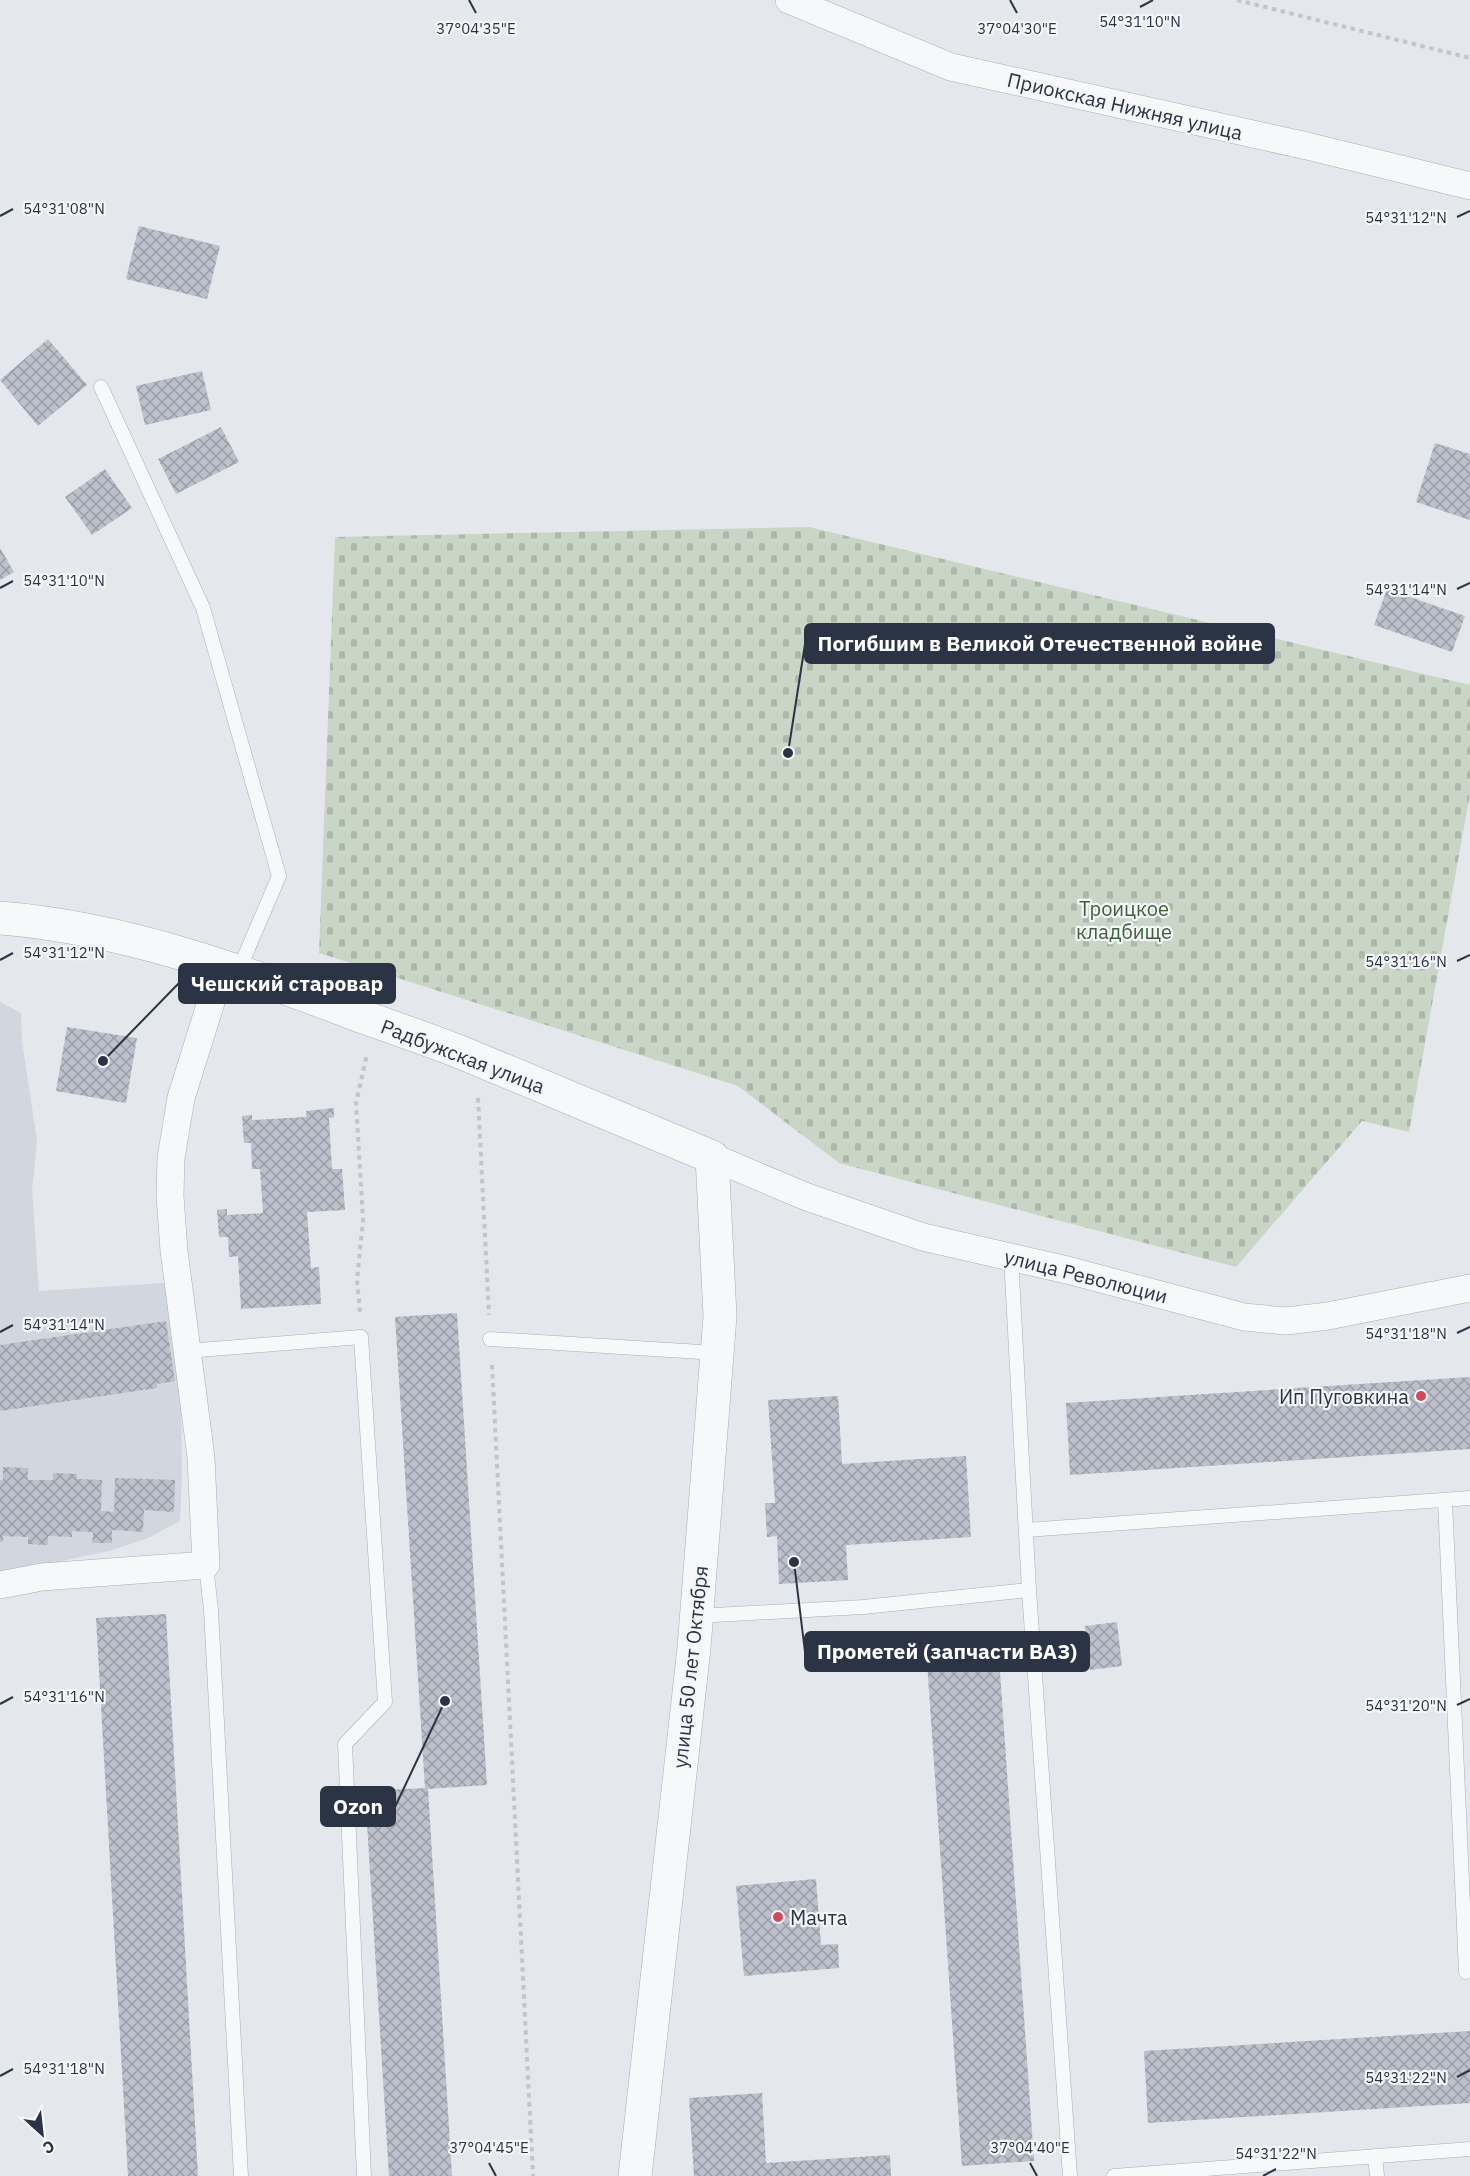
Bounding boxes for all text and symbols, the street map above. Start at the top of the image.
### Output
text: 54°31'10"N [1099,12,1181,31]
text: 37°04'35"E [436,19,516,38]
text: 37°04'30"E [977,19,1057,38]
street label: Приокская Нижняя улица [1005,66,1246,146]
text: 54°31'08"N [23,199,105,218]
text: 54°31'12"N [1365,208,1447,227]
text: 54°31'10"N [23,571,105,590]
text: 54°31'14"N [1365,580,1447,599]
callout: Погибшим в Великой Отечественной войне [805,624,1274,663]
text: Погибшим в Великой Отечественной войне [818,629,1263,657]
park label: Троицкое кладбище [1076,895,1172,945]
text: 54°31'12"N [23,943,105,962]
text: 54°31'16"N [1365,952,1447,971]
callout: Чешский старовар [179,964,395,1003]
text: Чешский старовар [191,969,383,997]
street label: Радбужская улица [377,1012,549,1100]
street label: улица Революции [1001,1243,1171,1309]
text: 54°31'14"N [23,1315,105,1334]
text: 54°31'18"N [1365,1324,1447,1343]
place label: Ип Пуговкина [1279,1383,1409,1410]
marker: Ип Пуговкина [1414,1389,1428,1403]
street label: улица 50 лет Октября [666,1564,714,1770]
callout: Прометей (запчасти ВАЗ) [805,1632,1089,1671]
text: Прометей (запчасти ВАЗ) [817,1637,1077,1665]
text: 54°31'16"N [23,1687,105,1706]
text: 54°31'20"N [1365,1696,1447,1715]
callout: Ozon [321,1787,395,1826]
text: Ozon [333,1792,383,1820]
place label: Мачта [790,1904,848,1931]
marker: Мачта [771,1910,785,1924]
text: 54°31'18"N [23,2059,105,2078]
text: 54°31'22"N [1365,2068,1447,2087]
north arrow [12,2104,72,2164]
text: С [40,2136,58,2159]
text: 37°04'45"E [449,2138,529,2157]
text: 37°04'40"E [990,2138,1070,2157]
text: 54°31'22"N [1235,2144,1317,2163]

